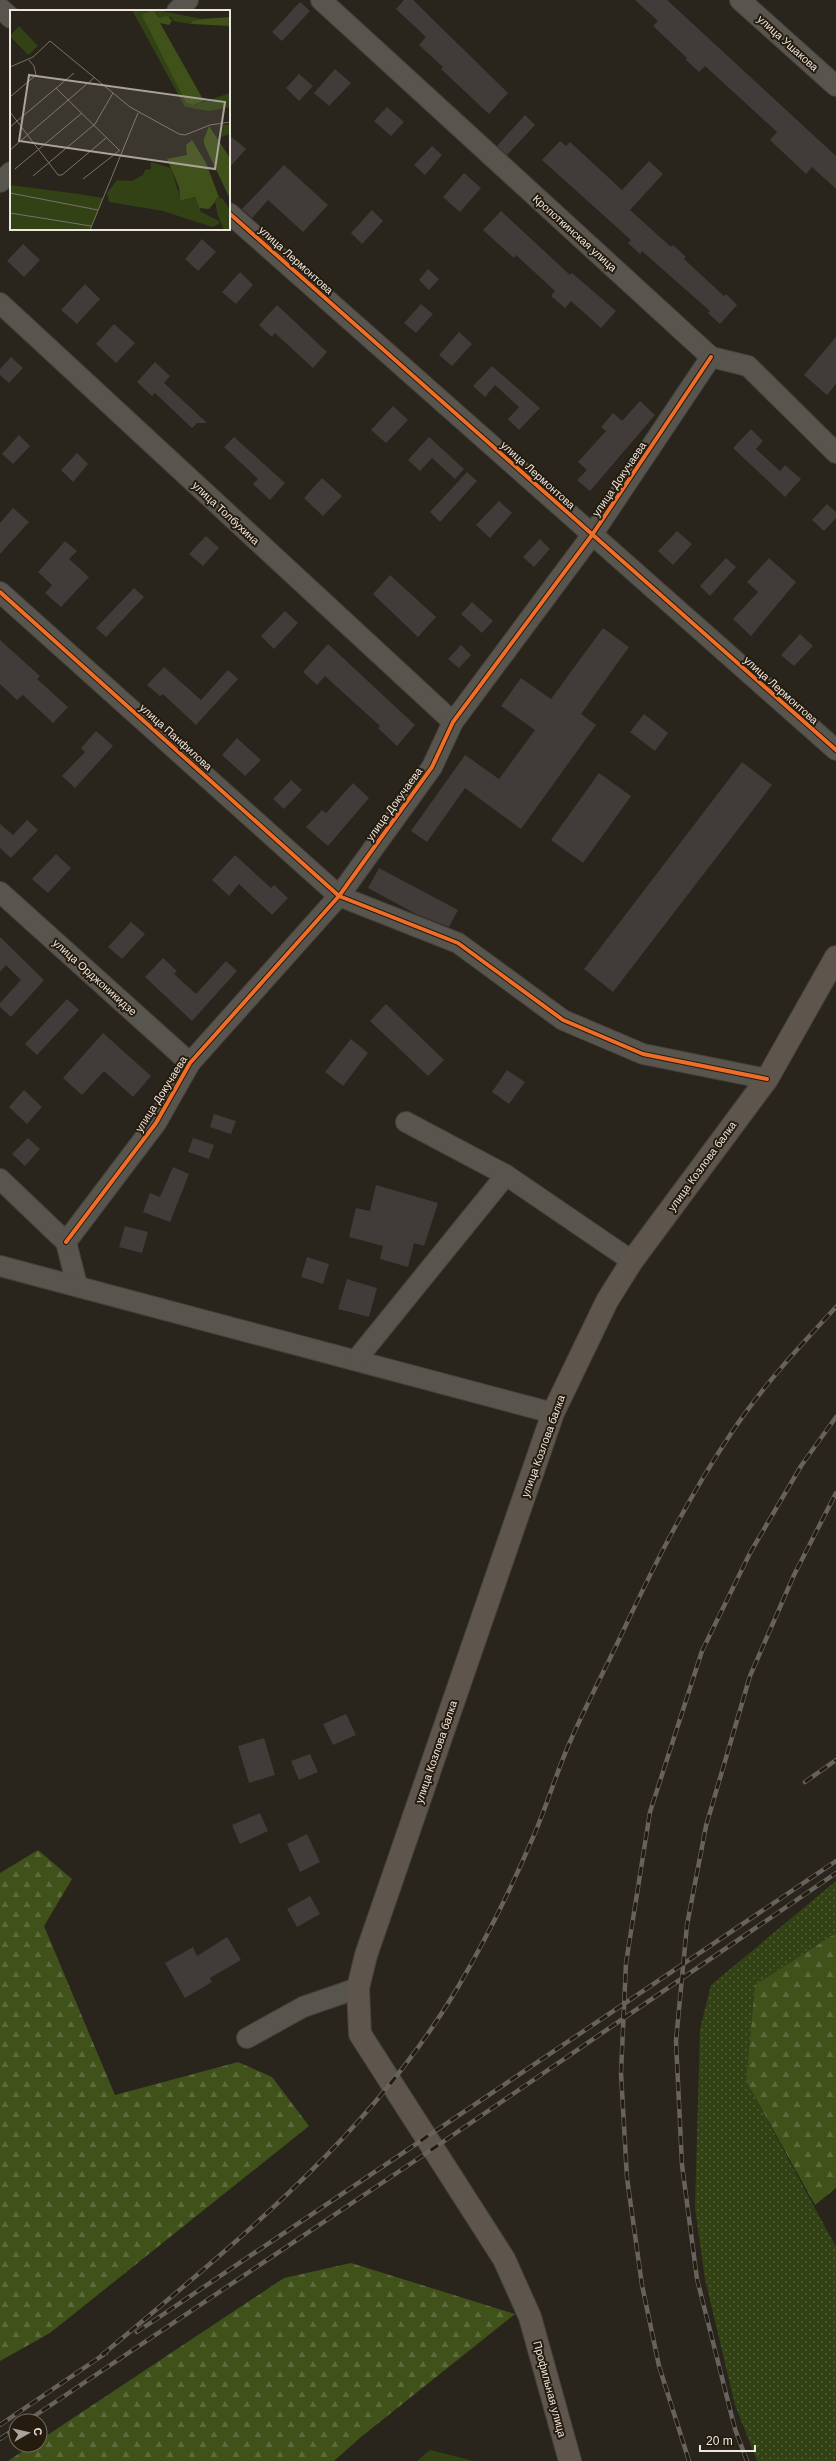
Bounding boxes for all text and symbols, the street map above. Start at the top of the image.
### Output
inset map [10,10,230,230]
street label: улица Ушакова [755,13,822,74]
street label: Кропоткинская улица [531,192,620,274]
street label: улица Лермонтова [257,224,336,297]
street label: улица Лермонтова [499,439,578,512]
street label: улица Докучаева [590,439,649,519]
street label: улица Толбухина [190,479,262,548]
street label: улица Лермонтова [742,654,821,727]
street label: улица Панфилова [137,701,215,773]
street label: улица Докучаева [364,764,425,843]
street label: улица Орджоникидзе [51,936,139,1018]
street label: улица Докучаева [133,1053,190,1134]
street label: улица Козлова балка [665,1118,739,1213]
street label: улица Козлова балка [519,1392,567,1499]
street label: улица Козлова балка [413,1698,460,1805]
street label: Профильная улица [531,2340,569,2439]
north arrow [8,2413,48,2453]
text: С [31,2427,44,2436]
scale bar [700,2427,755,2453]
text: 20 m [706,2434,733,2448]

